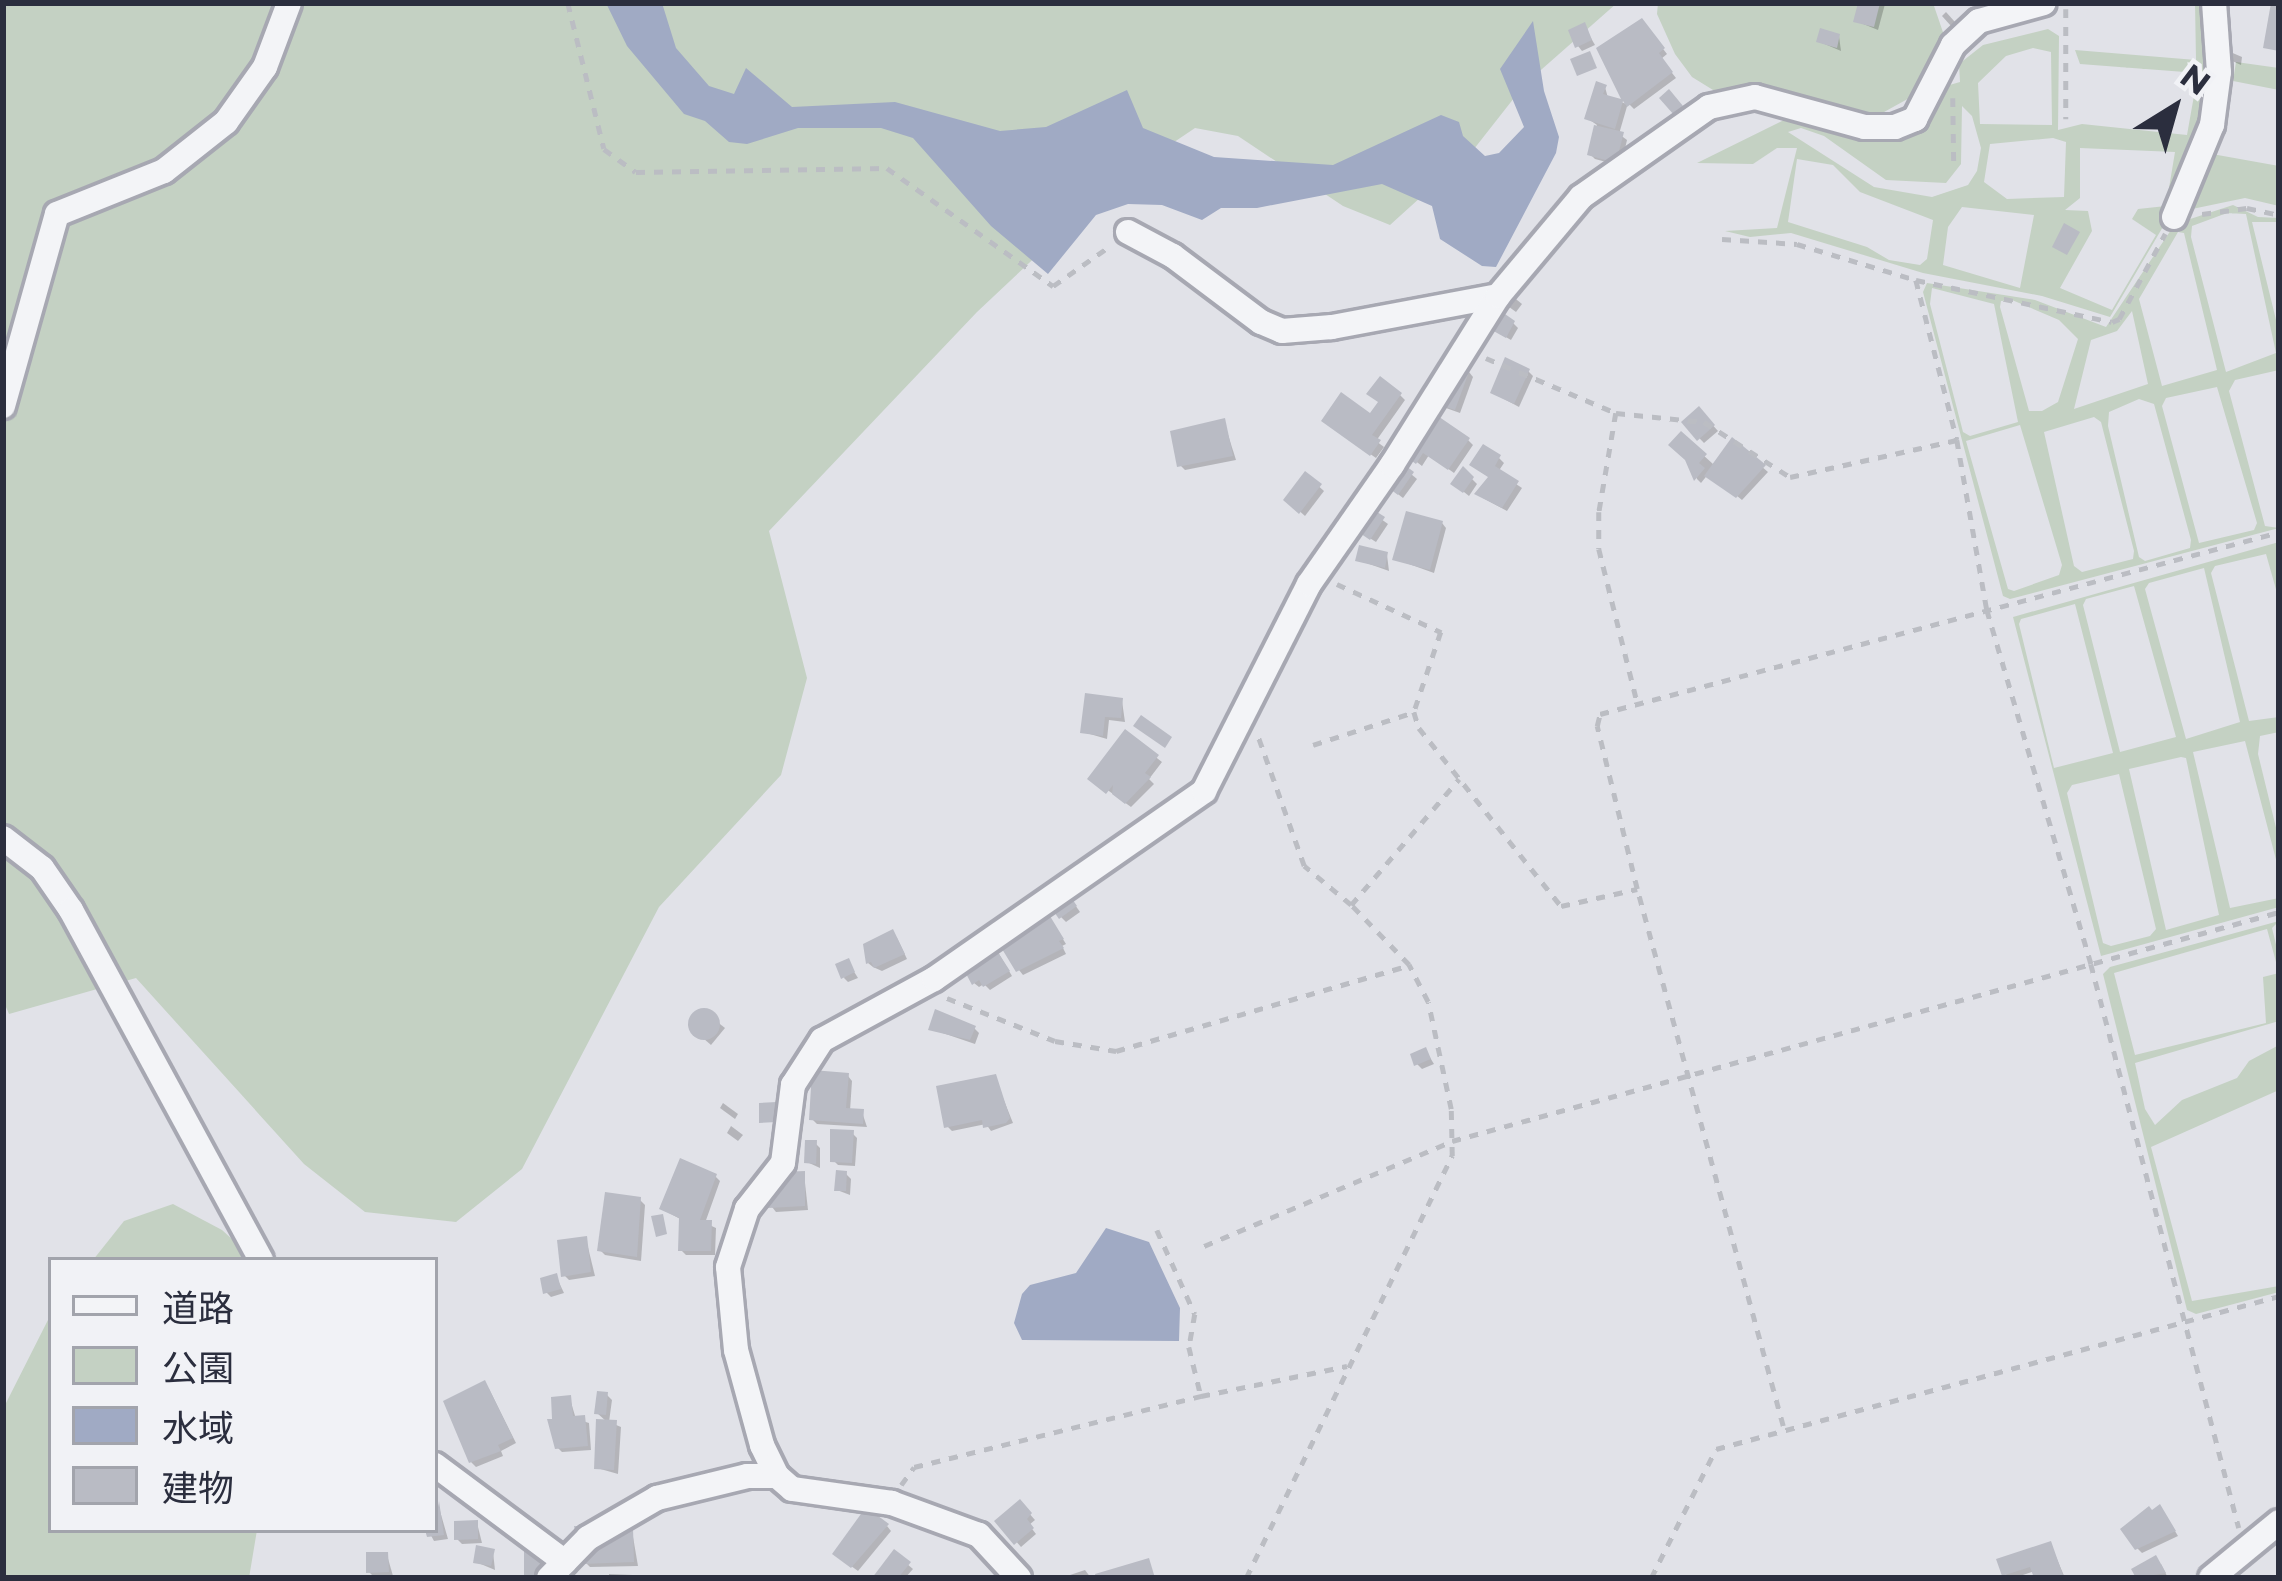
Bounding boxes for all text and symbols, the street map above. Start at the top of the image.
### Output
north arrow [2114,48,2234,168]
text: N [2173,55,2218,103]
legend [48,1257,438,1533]
text: 道路 [162,1286,234,1330]
text: 公園 [162,1346,234,1390]
text: 水域 [162,1406,234,1450]
text: 建物 [162,1466,234,1510]

